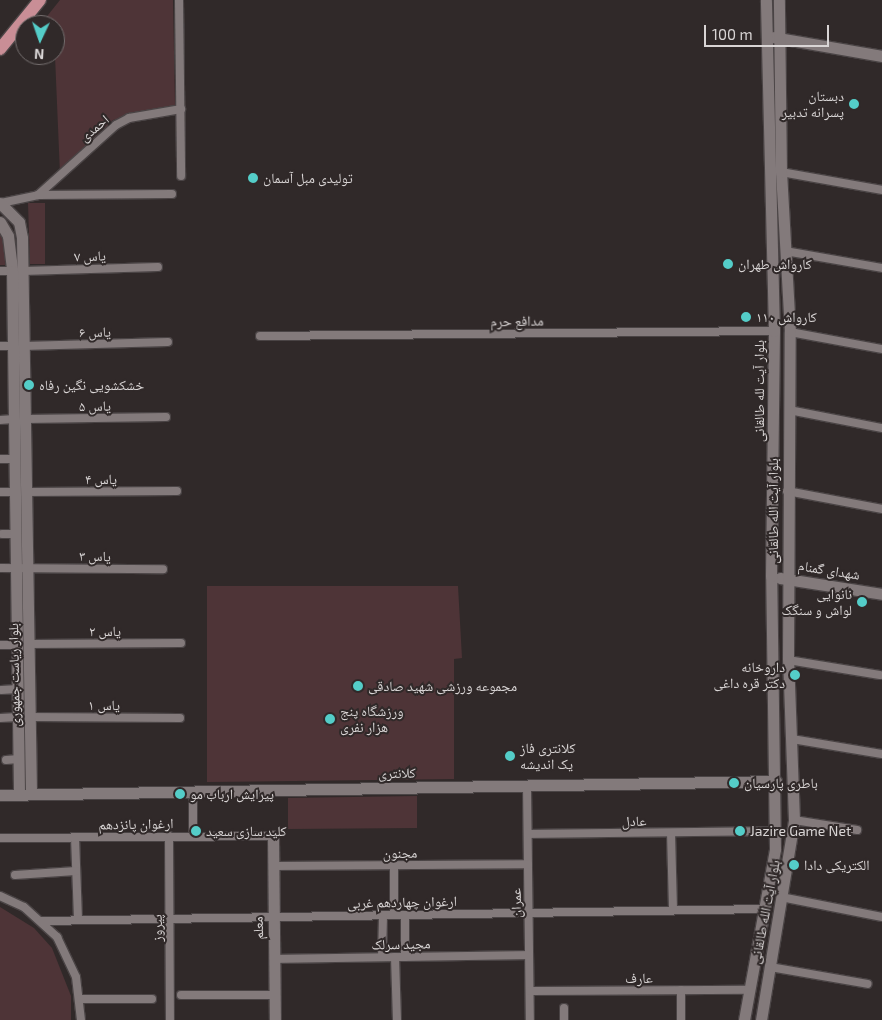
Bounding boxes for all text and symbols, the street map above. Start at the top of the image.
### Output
north arrow [15,15,65,65]
scale bar [707,15,832,47]
text: 100 m [712,25,753,43]
text: N [34,46,45,63]
place label: دبستان پسرانه تدبیر [782,88,844,120]
marker: دبستان پسرانه تدبیر [848,98,860,110]
street label: احمدی [76,111,112,145]
place label: تولیدی مبل آسمان [263,170,353,186]
marker: تولیدی مبل آسمان [247,172,259,184]
street label: یاس ۷ [74,247,106,265]
place label: کارواش طهران [738,256,812,272]
marker: کارواش طهران [722,258,734,270]
place label: کارواش ۱۱۰ [756,309,817,325]
marker: کارواش ۱۱۰ [740,311,752,323]
street label: مدافع حرم [490,312,544,330]
street label: یاس ۶ [79,323,111,341]
street label: بلوار آیت لله طالقانی [751,340,767,442]
place label: خشکشویی نگین رفاه [39,377,144,393]
marker: خشکشویی نگین رفاه [23,379,35,391]
street label: یاس ۵ [79,397,111,415]
street label: بلوار آیت الله طالقانی [765,458,781,564]
street label: یاس ۴ [85,471,117,487]
street label: یاس ۳ [79,547,111,565]
street label: شهدای گمنام [797,557,861,583]
place label: نانوایی لواش و سنگک [782,586,852,618]
marker: نانوایی لواش و سنگک [856,596,868,608]
street label: بلوار ریاست جمهوری [5,623,23,727]
street label: یاس ۲ [89,623,121,639]
place label: داروخانه دکتر قره داغی [713,659,785,692]
marker: داروخانه دکتر قره داغی [789,669,801,681]
place label: مجموعه ورزشی شهید صادقی [368,678,517,694]
marker: مجموعه ورزشی شهید صادقی [352,680,364,692]
street label: یاس ۱ [88,697,120,713]
place label: ورزشگاه پنج هزار نفری [340,703,404,736]
marker: ورزشگاه پنج هزار نفری [324,713,336,725]
place label: کلانتری فاز یک اندیشه [520,740,575,772]
marker: کلانتری فاز یک اندیشه [504,750,516,762]
street label: کلانتری [378,764,416,782]
place label: باطری پارسيان [744,775,818,791]
marker: باطری پارسيان [728,777,740,789]
place label: پیرایش ارباب مو [190,786,274,802]
marker: پیرایش ارباب مو [174,788,186,800]
street label: عادل [621,812,647,830]
street label: ارغوان پانزدهم [98,815,174,833]
place label: کلید سازی سعید [206,823,287,839]
place label: Jazire Game Net [750,823,851,839]
marker: کلید سازی سعید [190,825,202,837]
marker: Jazire Game Net [734,825,746,837]
street label: مجنون [383,844,417,862]
place label: الکتریکی دادا [804,857,870,873]
street label: بلوار آیت الله طالقانی [747,858,783,966]
marker: الکتریکی دادا [788,859,800,871]
street label: عمران [507,888,525,918]
street label: ارغوان چهاردهم غربی [347,893,457,911]
street label: پیروز [148,914,166,942]
street label: معلم [249,916,267,940]
street label: مجید سرلک [371,935,431,953]
street label: عارف [625,970,653,986]

